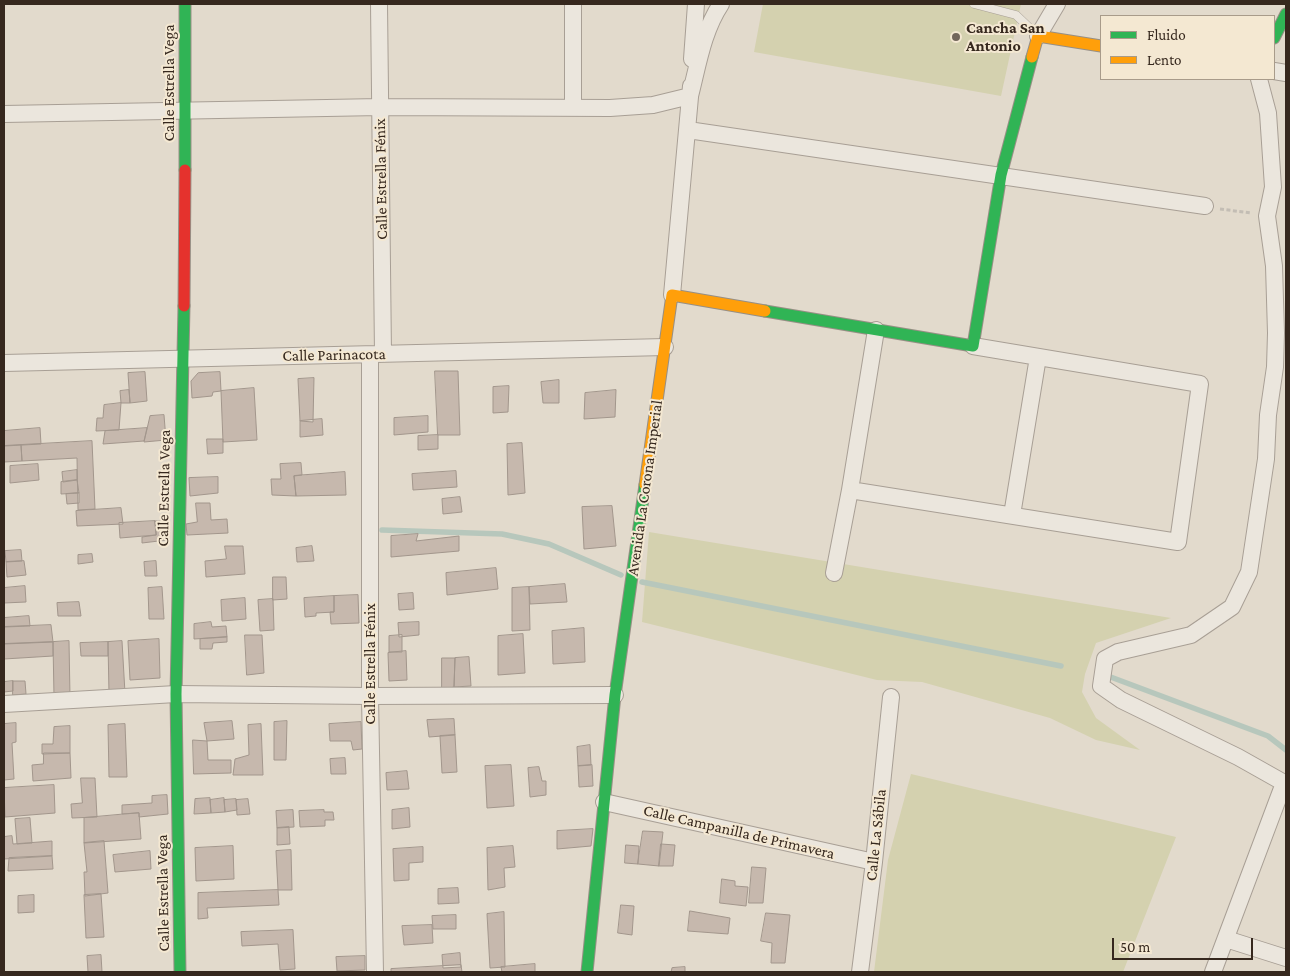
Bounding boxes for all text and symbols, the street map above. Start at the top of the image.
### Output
legend [1100,15,1275,80]
place label: Cancha San Antonio [966,18,1045,56]
street label: Calle Estrella Vega [159,24,179,142]
text: Fluido [1147,27,1186,43]
marker: Cancha San Antonio [950,31,962,43]
text: Lento [1147,52,1181,68]
street label: Calle Estrella Fénix [370,118,392,240]
street label: Calle Parinacota [282,344,386,366]
street label: Avenida La Corona Imperial [623,399,667,577]
street label: Calle Estrella Vega [153,429,175,547]
street label: Calle Estrella Fénix [360,603,380,725]
street label: Calle La Sábila [862,788,890,882]
street label: Calle Campanilla de Primavera [641,801,837,863]
street label: Calle Estrella Vega [152,834,174,952]
scale bar [1115,928,1256,960]
text: 50 m [1120,939,1150,955]

